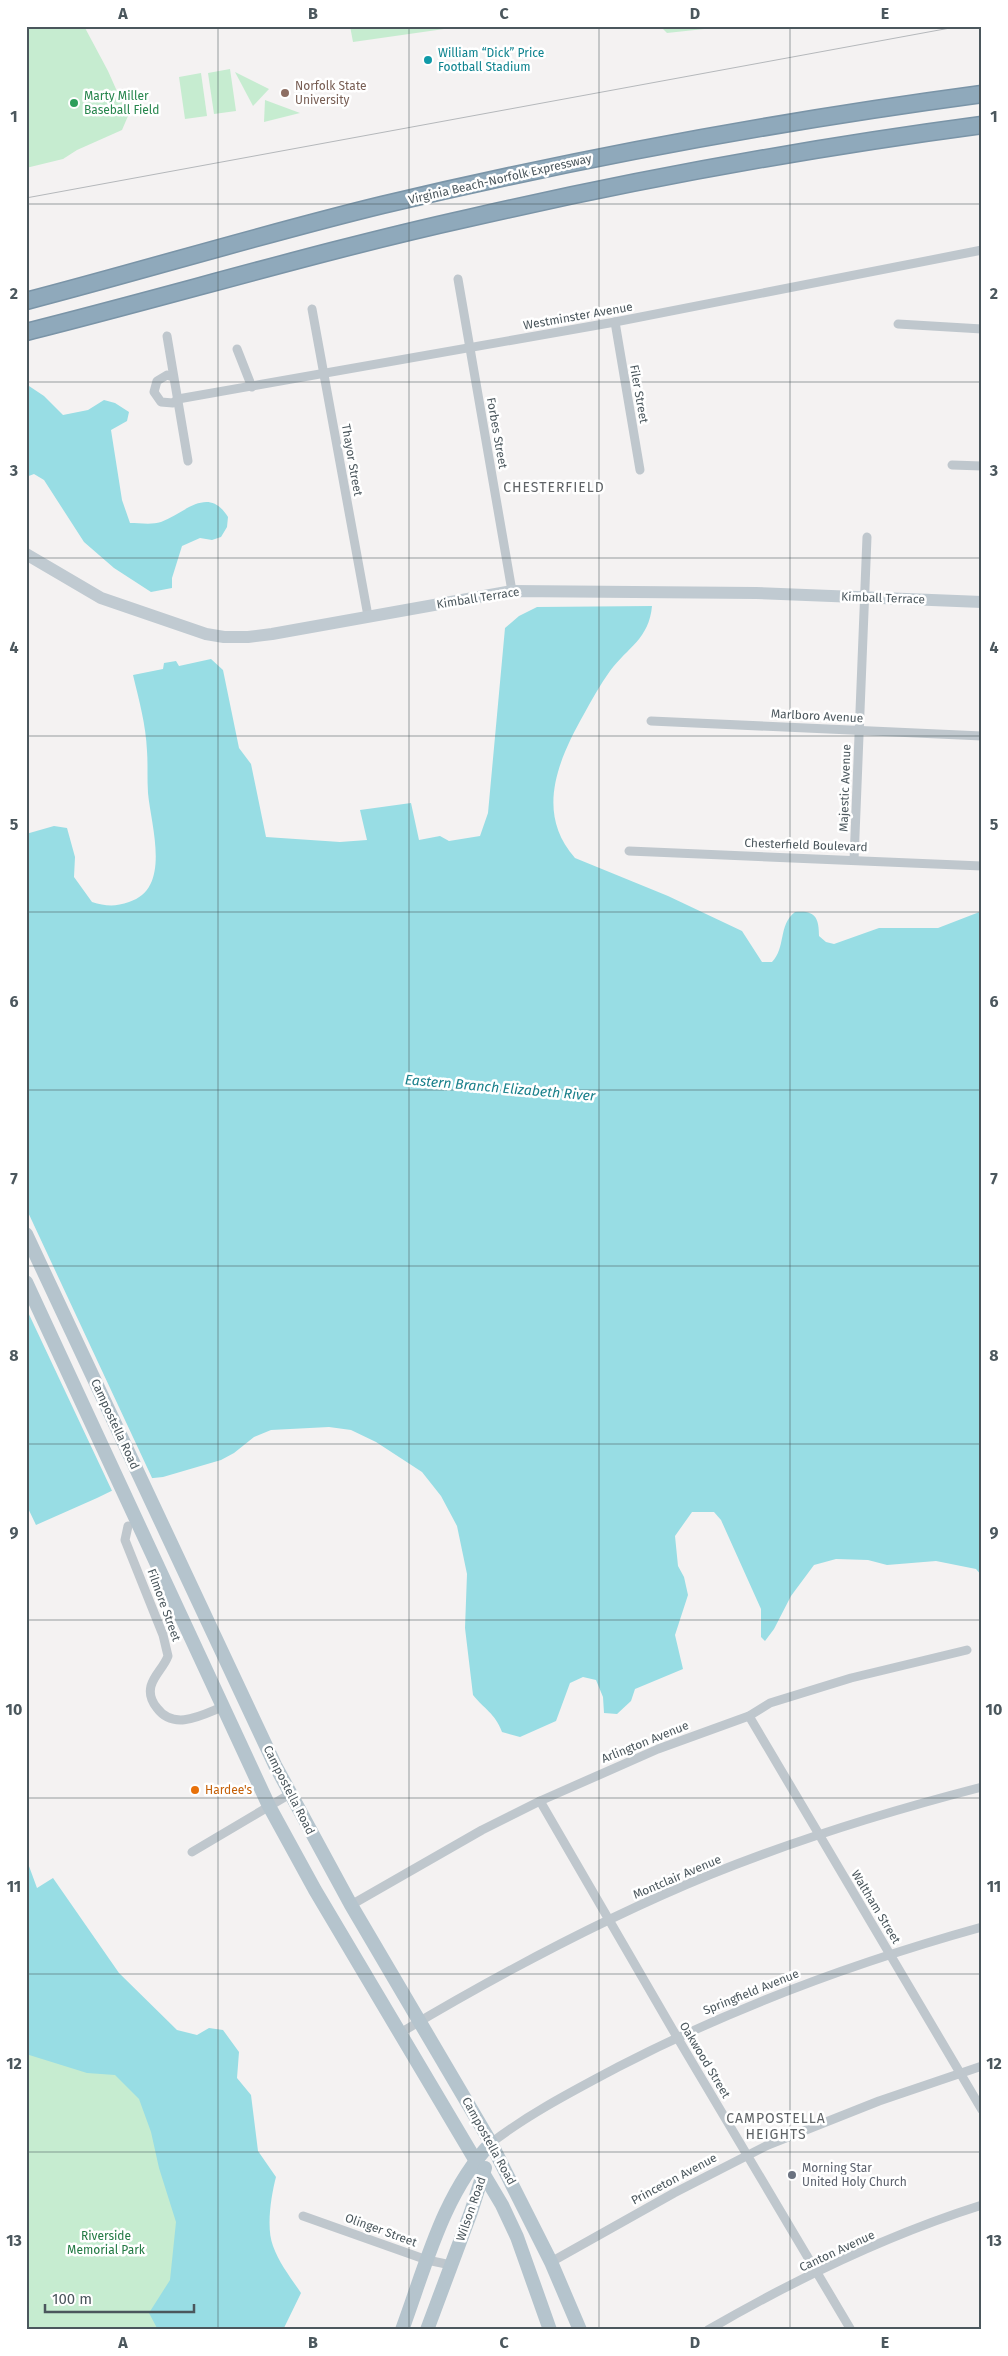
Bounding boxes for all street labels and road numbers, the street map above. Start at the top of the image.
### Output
street label: Virginia Beach-Norfolk Expressway [407,151,593,207]
street label: Westminster Avenue [522,299,634,333]
street label: Filer Street [627,364,651,425]
street label: Forbes Street [484,396,510,470]
street label: Thayor Street [339,423,365,498]
street label: Kimball Terrace [435,585,521,611]
street label: Kimball Terrace [841,590,925,606]
street label: Marlboro Avenue [770,707,864,725]
street label: Majestic Avenue [836,744,854,832]
street label: Chesterfield Boulevard [744,836,868,854]
street label: Campostella Road [88,1377,142,1471]
street label: Filmore Street [144,1567,184,1644]
street label: Arlington Avenue [599,1718,691,1766]
street label: Campostella Road [260,1743,318,1837]
street label: Montclair Avenue [631,1852,723,1902]
street label: Waltham Street [849,1868,904,1947]
street label: Springfield Avenue [701,1966,801,2018]
street label: Oakwood Street [677,2019,734,2101]
street label: Campostella Road [459,2095,519,2187]
street label: Princeton Avenue [629,2151,719,2207]
street label: Wilson Road [453,2175,489,2243]
street label: Olinger Street [343,2211,419,2250]
street label: Canton Avenue [797,2227,877,2275]

